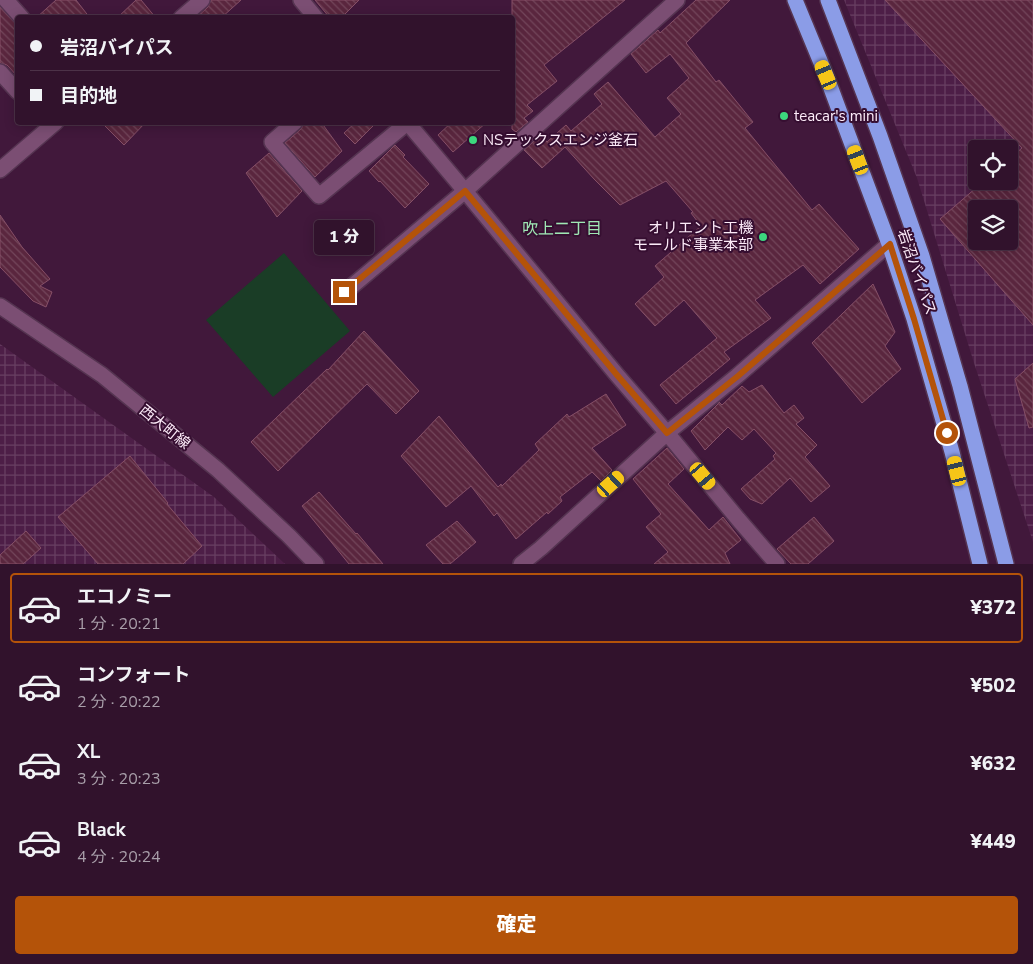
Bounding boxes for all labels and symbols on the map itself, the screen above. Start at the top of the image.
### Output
car [813,58,838,92]
place label: teacar's mini [794,106,878,126]
marker: teacar's mini [778,110,790,122]
place label: NSテックスエンジ釜石 [483,130,638,150]
marker: NSテックスエンジ釜石 [467,134,479,146]
car [845,143,870,177]
district label: 吹上二丁目 [522,218,602,240]
place label: オリエント工機 モールド事業本部 [633,218,753,255]
callout: 1 分 [314,220,374,254]
street label: 岩沼バイパス [893,226,941,318]
marker: オリエント工機 モールド事業本部 [757,231,769,243]
route end [333,281,355,303]
street label: 西大町線 [135,400,195,454]
route start [936,422,958,444]
car [946,455,967,487]
car [687,460,718,492]
car [594,468,627,500]

